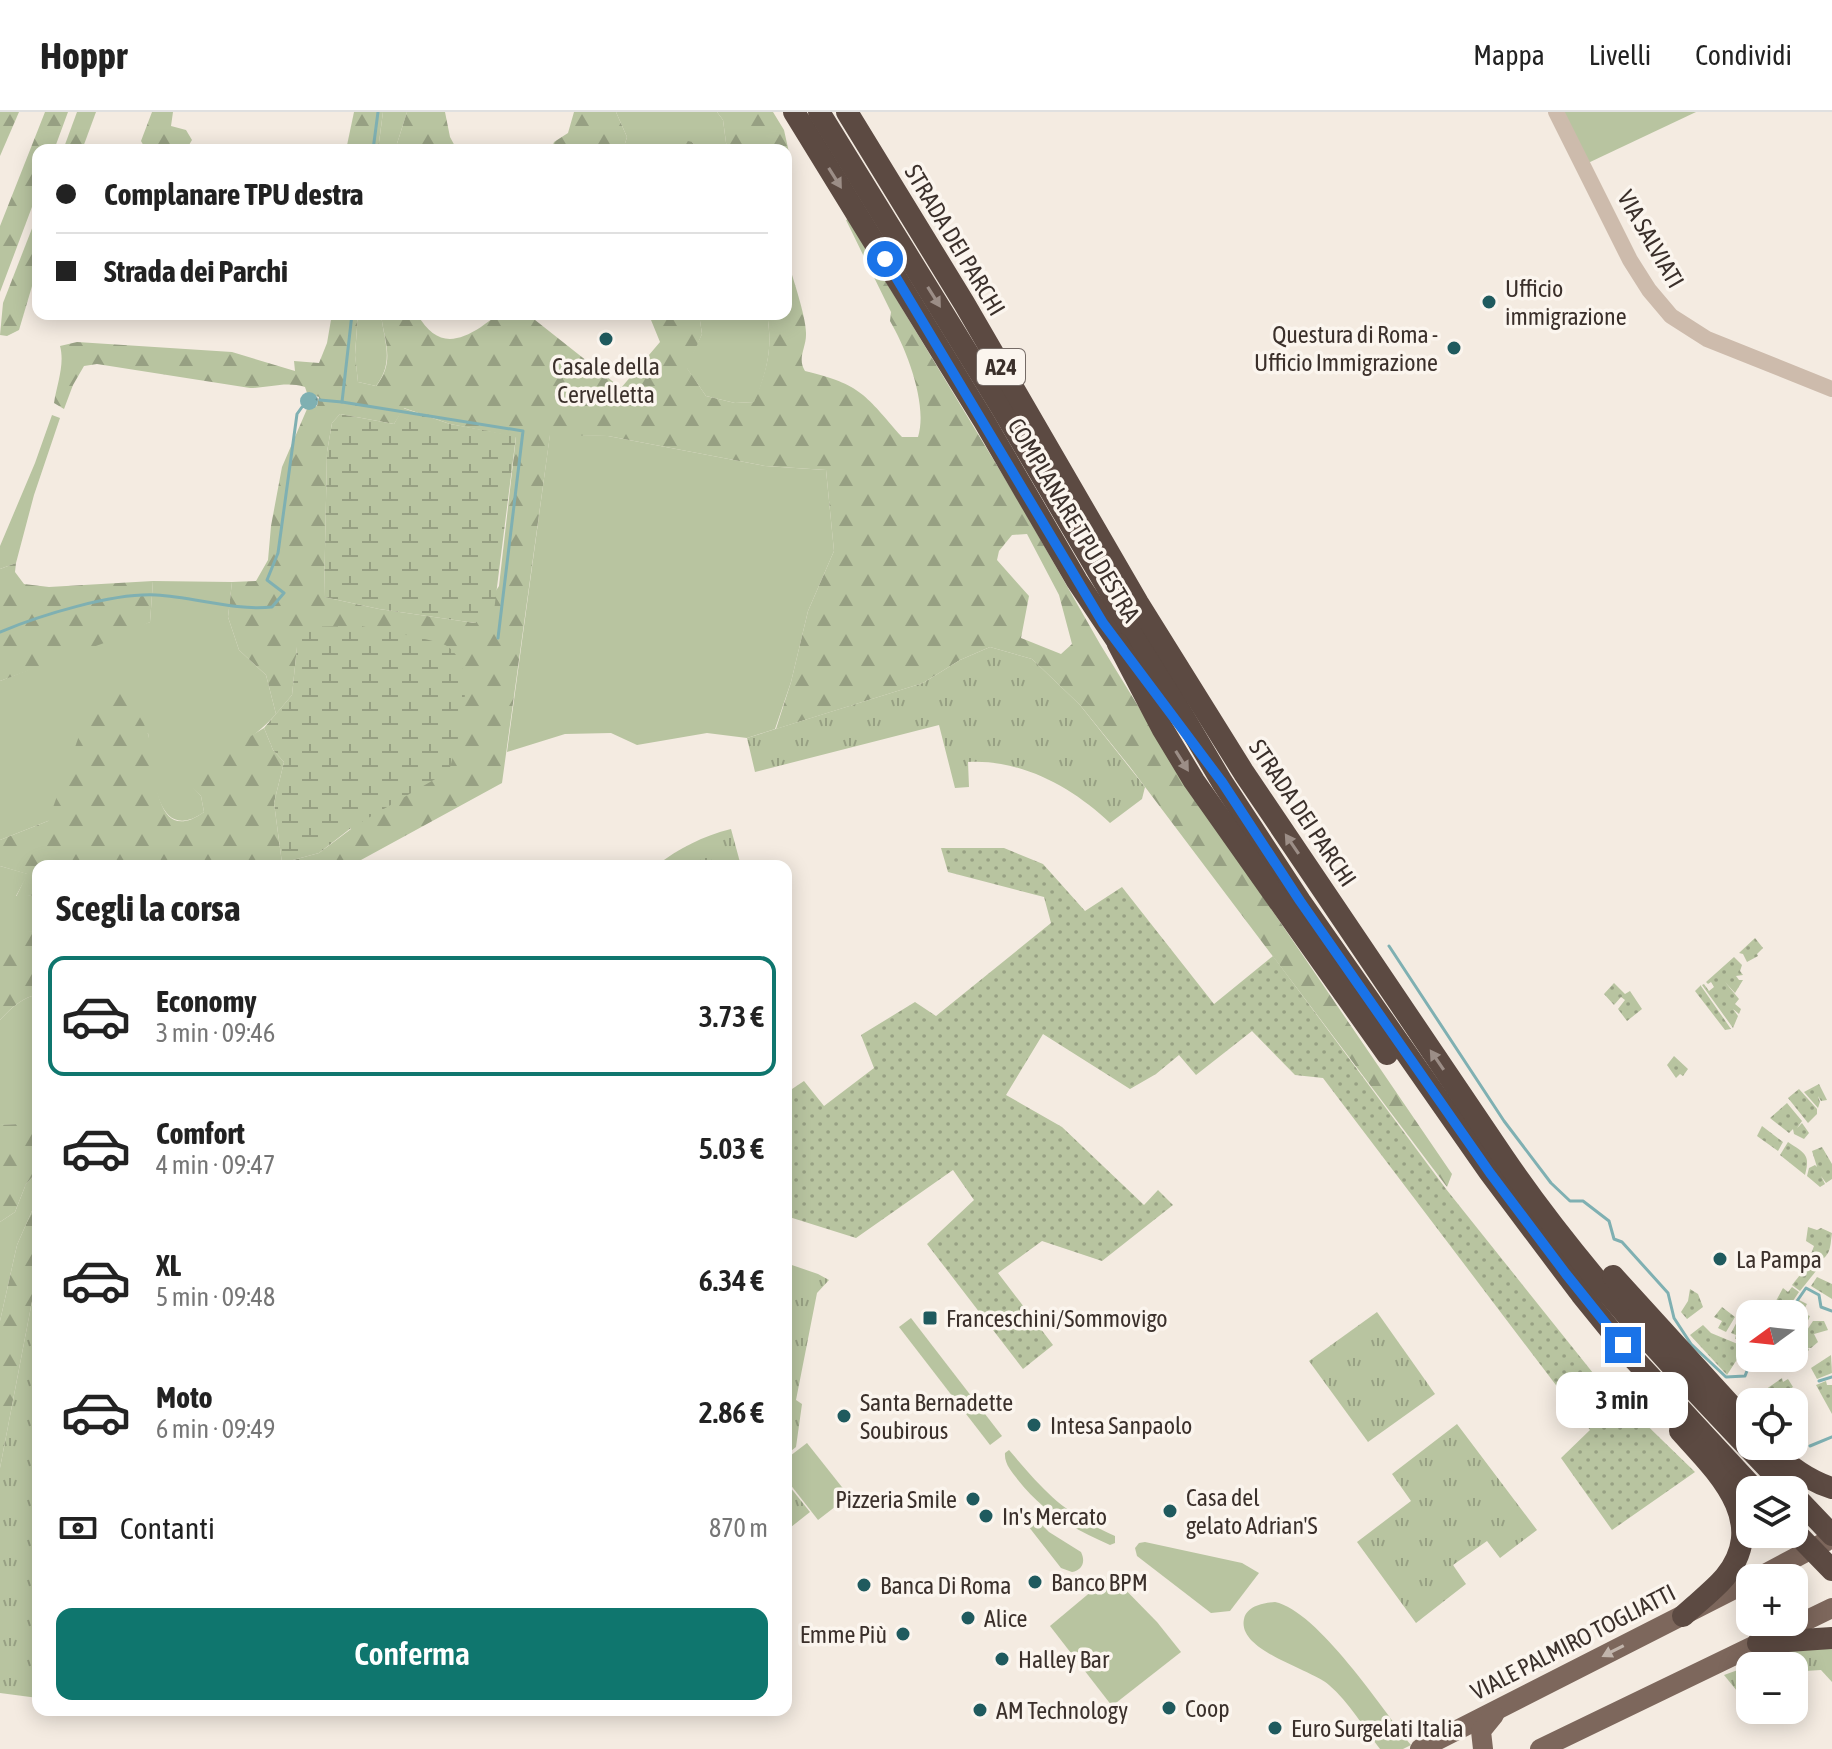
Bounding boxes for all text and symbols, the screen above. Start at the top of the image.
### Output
text: Hoppr [40,34,127,77]
text: Mappa [1473,39,1545,71]
text: Livelli [1589,39,1651,71]
text: Condividi [1695,39,1792,71]
street label: STRADA DEI PARCHI [899,160,1011,320]
one-way arrow [827,167,841,189]
text: Complanare TPU destra [104,177,363,211]
street label: VIA SALVIATI [1612,185,1690,293]
route start [867,241,903,277]
text: Strada dei Parchi [104,254,288,288]
place label: Ufficio immigrazione [1505,275,1627,330]
one-way arrow [927,286,941,308]
marker: Ufficio immigrazione [1480,293,1498,311]
place label: Questura di Roma - Ufficio Immigrazione [1254,321,1438,376]
marker: Casale della Cervelletta [597,330,615,348]
marker: Questura di Roma - Ufficio Immigrazione [1445,339,1463,357]
road number: A24 [977,349,1025,385]
place label: Casale della Cervelletta [552,353,660,408]
street label: COMPLANARE TPU DESTRA [1003,413,1146,627]
street label: STRADA DEI PARCHI [1244,735,1362,891]
one-way arrow [1175,751,1190,772]
one-way arrow [1284,834,1299,855]
text: Scegli la corsa [56,887,241,929]
icon: car [60,980,132,1052]
text: Economy [156,984,257,1018]
text: 3.73 € [699,999,764,1033]
text: 3 min · 09:46 [156,1018,275,1048]
one-way arrow [1430,1049,1445,1070]
icon: car [60,1112,132,1184]
text: Comfort [156,1116,245,1150]
text: 5.03 € [699,1131,764,1165]
text: 4 min · 09:47 [156,1150,275,1180]
icon: car [60,1244,132,1316]
place label: La Pampa [1736,1246,1822,1273]
text: XL [156,1248,181,1282]
marker: La Pampa [1711,1250,1729,1268]
text: 6.34 € [699,1263,764,1297]
text: 5 min · 09:48 [156,1282,275,1312]
north arrow [1736,1300,1808,1372]
map controls [1736,1300,1808,1724]
place label: Franceschini/Sommovigo [946,1305,1168,1332]
marker: Franceschini/Sommovigo [921,1309,939,1327]
route end [1605,1327,1641,1363]
callout: 3 min [1557,1373,1689,1429]
icon: car [60,1376,132,1448]
text: Moto [156,1380,213,1414]
text: 3 min [1595,1385,1649,1415]
button: locate [1736,1388,1808,1460]
place label: Santa Bernadette Soubirous [860,1389,1013,1444]
text: 2.86 € [699,1395,764,1429]
marker: Santa Bernadette Soubirous [835,1407,853,1425]
place label: Intesa Sanpaolo [1050,1412,1192,1439]
text: 6 min · 09:49 [156,1414,275,1444]
marker: Intesa Sanpaolo [1025,1416,1043,1434]
button: layers [1736,1476,1808,1548]
place label: Casa del gelato Adrian'S [1186,1484,1318,1539]
place label: Pizzeria Smile [835,1486,957,1513]
marker: Pizzeria Smile [964,1490,982,1508]
marker: Casa del gelato Adrian'S [1161,1502,1179,1520]
place label: In's Mercato [1002,1503,1107,1530]
icon: cash [56,1506,100,1550]
marker: In's Mercato [977,1507,995,1525]
text: Contanti [120,1511,215,1545]
text: 870 m [709,1513,768,1543]
button: + [1736,1564,1808,1636]
place label: Banco BPM [1051,1569,1148,1596]
place label: Banca Di Roma [880,1572,1011,1599]
marker: Banco BPM [1026,1573,1044,1591]
marker: Banca Di Roma [855,1576,873,1594]
street label: VIALE PALMIRO TOGLIATTI [1466,1579,1680,1705]
place label: Alice [984,1605,1027,1632]
button: Conferma [56,1608,768,1700]
marker: Alice [959,1609,977,1627]
place label: Emme Più [800,1621,887,1648]
marker: Emme Più [894,1625,912,1643]
one-way arrow [1602,1644,1625,1657]
place label: Halley Bar [1018,1646,1110,1673]
marker: Halley Bar [993,1650,1011,1668]
button: − [1736,1652,1808,1724]
place label: Coop [1185,1695,1230,1722]
place label: AM Technology [996,1697,1128,1724]
marker: Coop [1160,1699,1178,1717]
marker: AM Technology [971,1701,989,1719]
place label: Euro Surgelati Italia [1291,1715,1464,1742]
marker: Euro Surgelati Italia [1266,1719,1284,1737]

